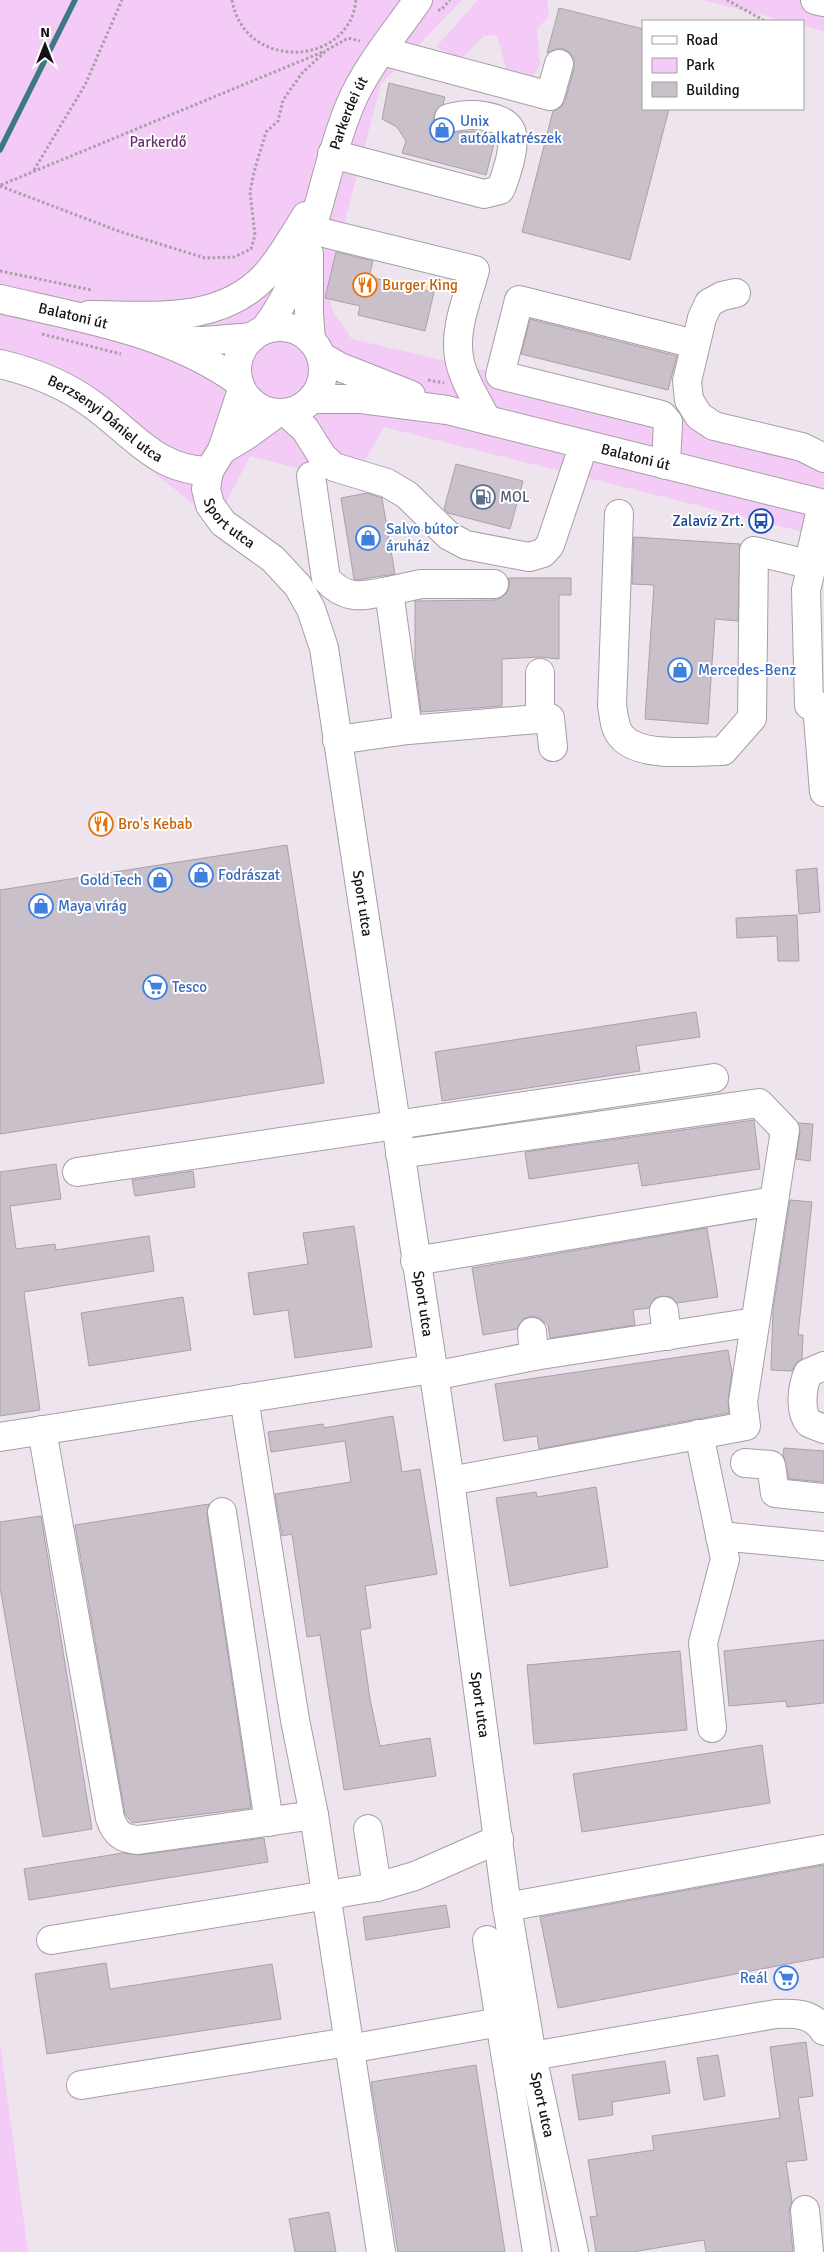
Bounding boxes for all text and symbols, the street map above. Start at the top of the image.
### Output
north arrow [20,20,70,70]
legend [642,20,804,110]
text: N [40,24,50,41]
text: Road [686,31,718,49]
text: Park [686,56,715,74]
street label: Parkerdei út [326,73,372,152]
text: Building [686,81,740,99]
place label: Unix autóalkatrészek [460,112,562,147]
shop icon: Unix autóalkatrészek [429,117,455,143]
park label: Parkerdő [129,133,187,151]
restaurant icon: Burger King [352,272,378,298]
place label: Burger King [382,276,458,294]
street label: Balatoni út [37,299,110,333]
street label: Berzsenyi Dániel utca [45,371,166,466]
street label: Balatoni út [599,440,672,474]
fuel station icon: MOL [470,484,496,510]
place label: MOL [500,488,530,506]
street label: Sport utca [200,496,259,552]
bus stop icon: Zalavíz Zrt. [748,508,774,534]
place label: Zalavíz Zrt. [672,512,744,530]
place label: Salvo bútor áruház [386,520,459,555]
shop icon: Salvo bútor áruház [355,525,381,551]
shop icon: Mercedes-Benz [667,657,693,683]
place label: Mercedes-Benz [698,661,796,679]
restaurant icon: Bro's Kebab [88,811,114,837]
place label: Bro's Kebab [118,815,193,833]
shop icon: Fodrászat [188,862,214,888]
place label: Fodrászat [218,866,280,884]
shop icon: Gold Tech [147,867,173,893]
street label: Sport utca [349,869,376,938]
place label: Gold Tech [80,871,142,889]
shop icon: Maya virág [28,893,54,919]
place label: Maya virág [58,897,127,915]
supermarket icon: Tesco [142,974,168,1000]
place label: Tesco [172,978,207,996]
street label: Sport utca [409,1269,437,1338]
street label: Sport utca [467,1671,493,1739]
supermarket icon: Reál [773,1965,799,1991]
place label: Reál [740,1969,768,1987]
street label: Sport utca [527,2070,558,2139]

